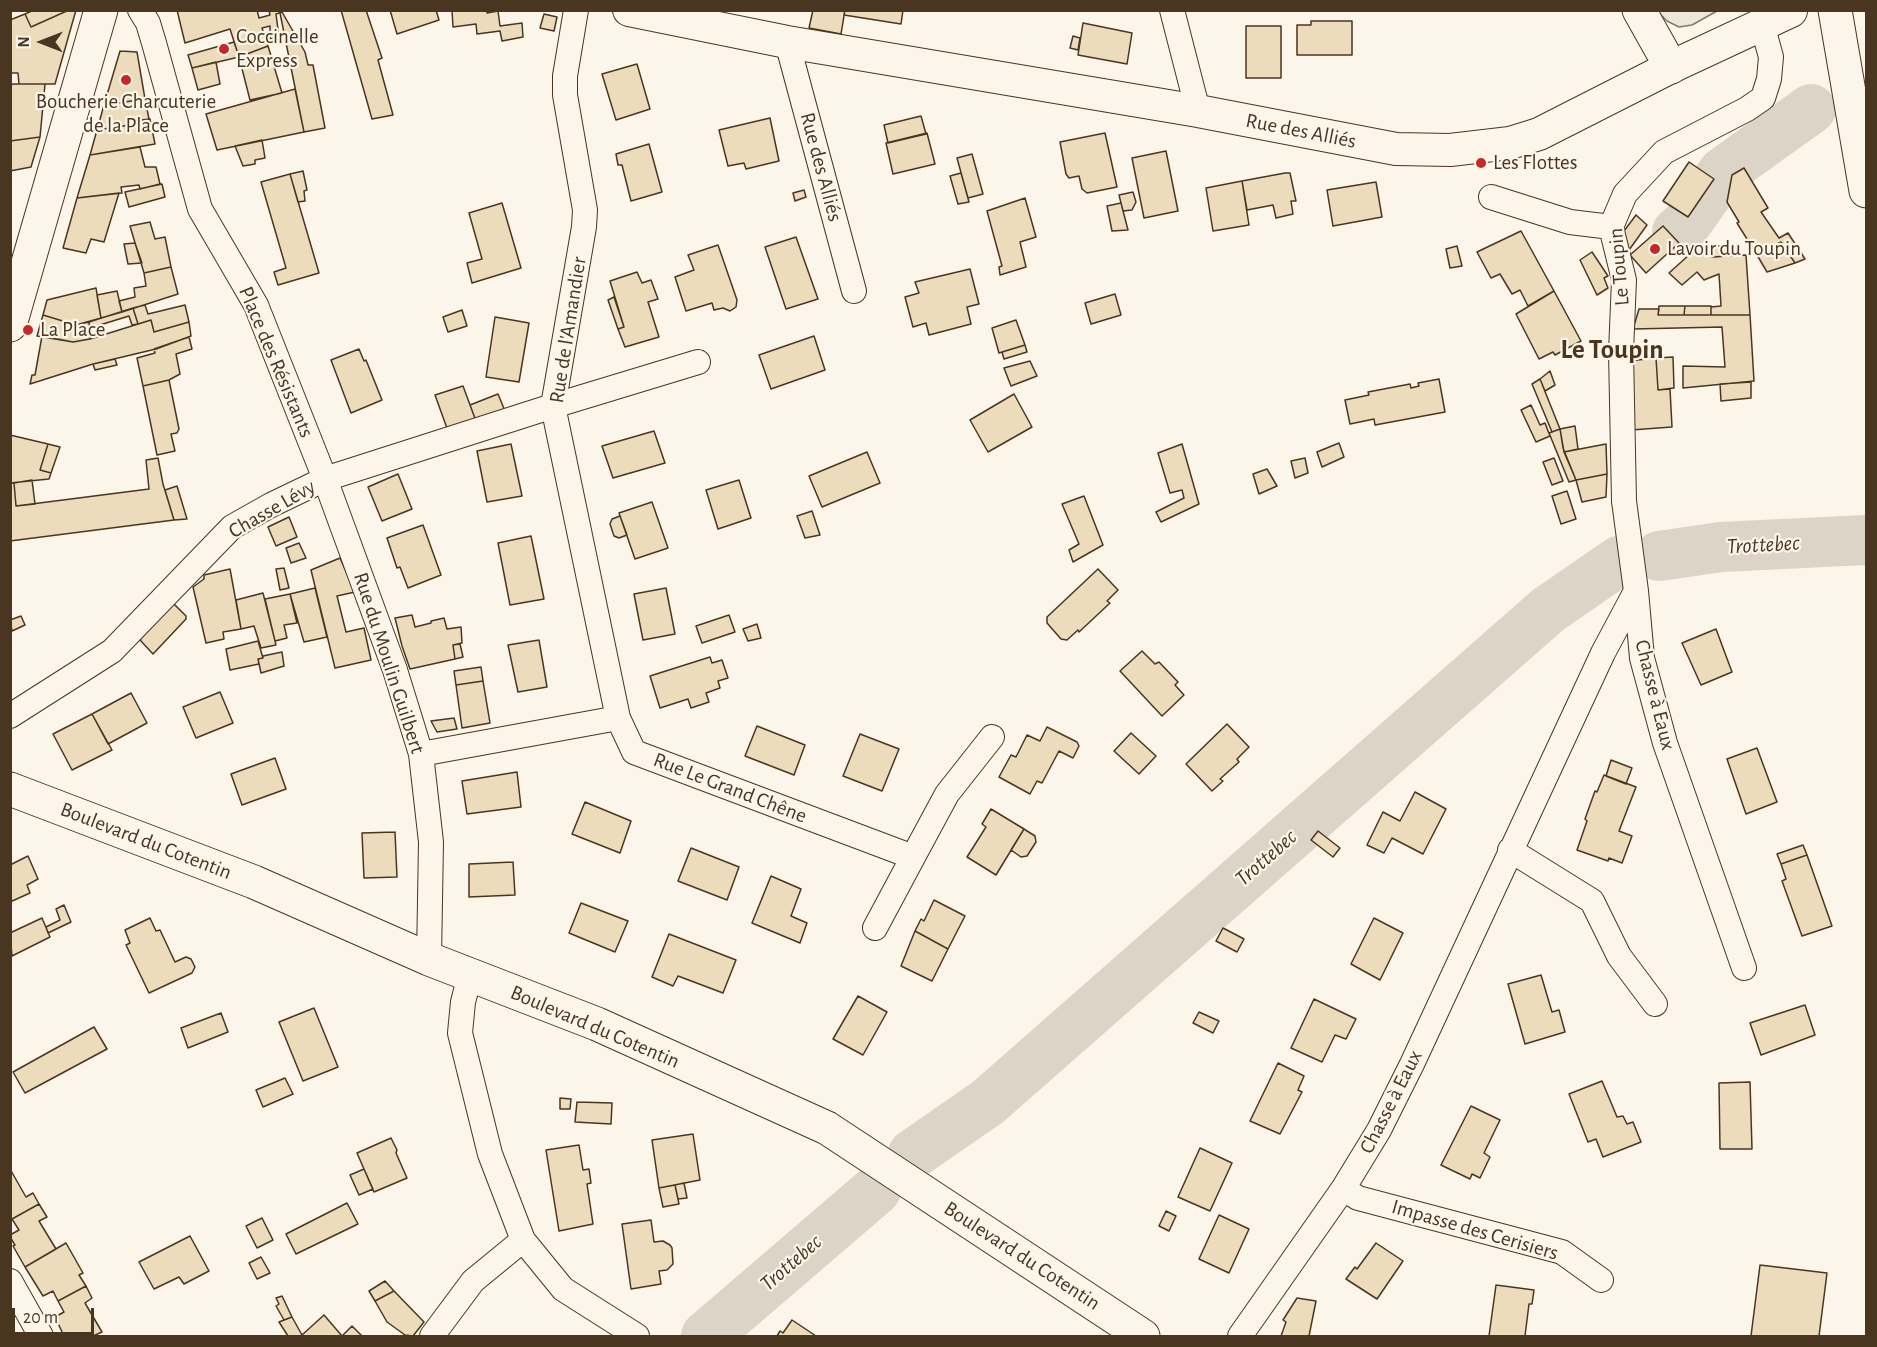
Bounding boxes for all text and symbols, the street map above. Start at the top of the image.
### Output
north arrow [12,12,72,72]
place label: Coccinelle Express [236,24,319,74]
text: N [16,36,32,48]
marker: Coccinelle Express [217,42,231,56]
marker: Boucherie Charcuterie de la Place [119,73,133,87]
place label: Boucherie Charcuterie de la Place [36,89,216,139]
street label: Rue des Alliés [1244,108,1358,154]
street label: Rue des Alliés [794,110,848,224]
place label: Les Flottes [1493,150,1578,176]
marker: Les Flottes [1474,156,1488,170]
street label: Le Toupin [1603,227,1635,307]
place label: Lavoir du Toupin [1667,236,1801,262]
marker: Lavoir du Toupin [1648,242,1662,256]
street label: Rue de l'Amandier [544,255,592,405]
street label: Place des Résistants [233,283,319,441]
place label: La Place [40,317,105,343]
marker: La Place [21,323,35,337]
district label: Le Toupin [1561,334,1663,366]
street label: Chasse Lévy [224,474,320,544]
water label: Trottebec [1726,530,1800,560]
street label: Rue du Moulin Guilbert [348,569,430,757]
street label: Chasse à Eaux [1629,637,1681,753]
street label: Rue Le Grand Chêne [650,747,810,829]
street label: Boulevard du Cotentin [57,797,235,885]
water label: Trottebec [1230,824,1302,892]
street label: Boulevard du Cotentin [507,980,683,1074]
street label: Chasse à Eaux [1354,1046,1428,1158]
street label: Impasse des Cerisiers [1389,1194,1561,1266]
street label: Boulevard du Cotentin [939,1196,1105,1316]
water label: Trottebec [755,1229,827,1297]
scale bar [15,1296,98,1334]
text: 20 m [23,1309,58,1327]

